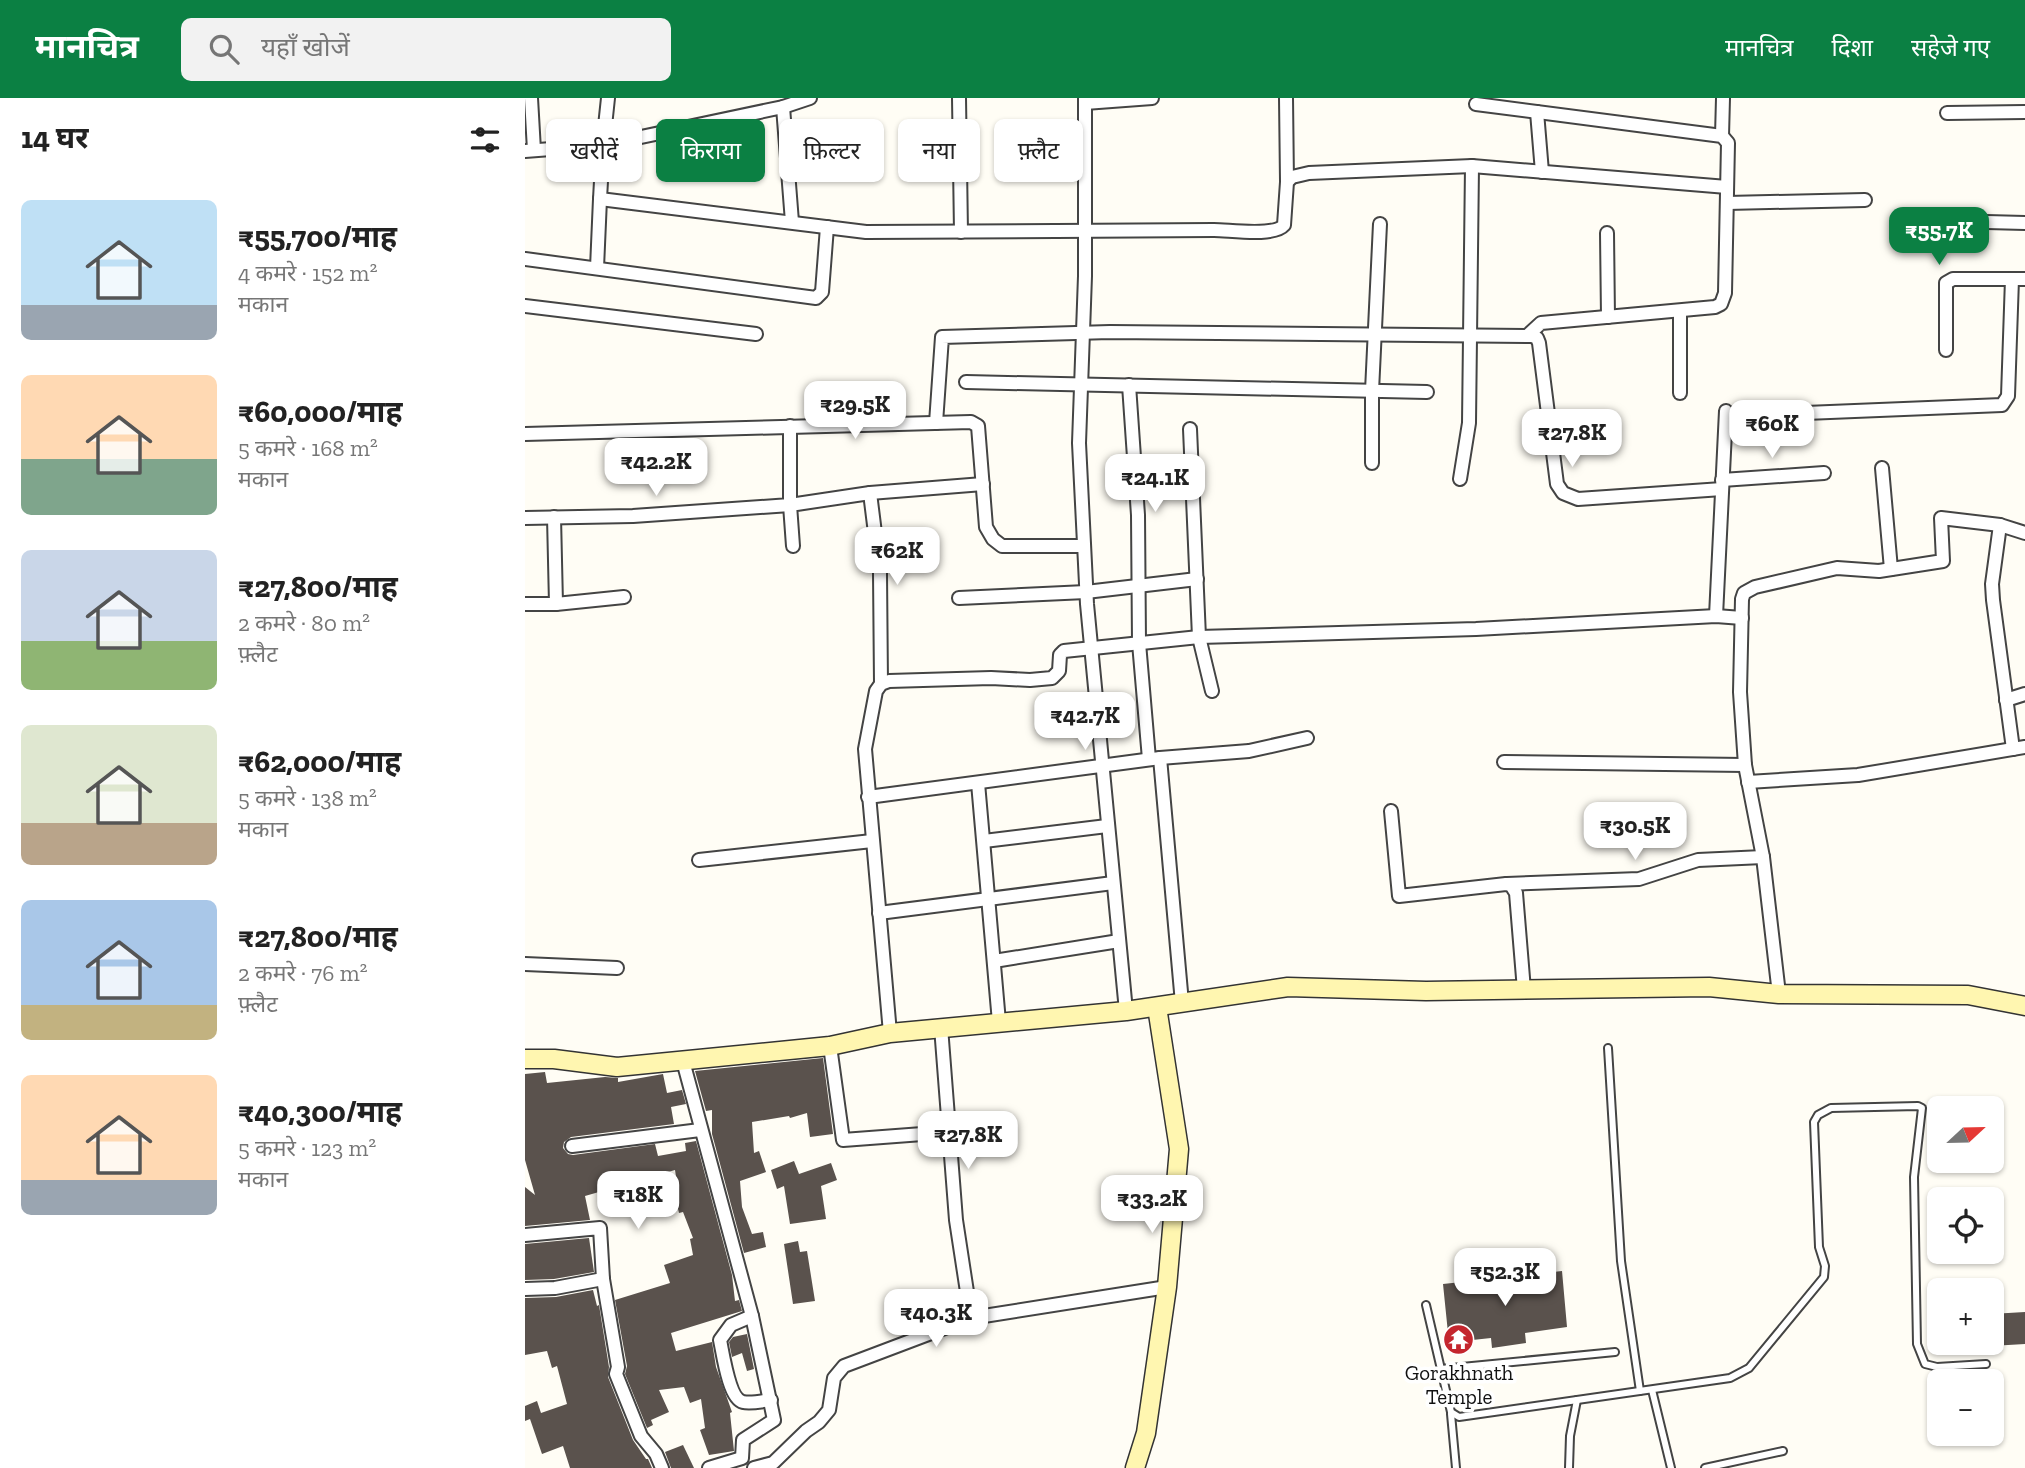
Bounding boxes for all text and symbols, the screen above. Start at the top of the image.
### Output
search box [181,18,671,81]
text: मानचित्र [35,27,139,66]
icon: search [205,30,243,68]
text: यहाँ खोजें [261,31,350,63]
text: मानचित्र [1725,33,1793,62]
text: दिशा [1831,33,1873,62]
text: सहेजे गए [1911,33,1990,62]
chip: खरीदें [546,119,642,182]
chip: किराया [656,119,765,182]
chip: फ़िल्टर [779,119,884,182]
chip: नया [898,119,980,182]
chip: फ़्लैट [994,119,1083,182]
text: 14 घर [21,120,89,156]
icon: filters [466,121,504,159]
pin: ₹55.7K [1882,208,1996,267]
text: ₹55.7K [1905,216,1973,244]
text: ₹55,700/माह [238,219,397,255]
icon: home [77,228,161,312]
text: 4 कमरे · 152 m² [238,259,377,287]
text: मकान [238,290,288,318]
pin: ₹29.5K [798,382,912,441]
text: ₹29.5K [820,390,890,418]
text: ₹60,000/माह [238,394,402,430]
pin: ₹60K [1731,400,1813,460]
icon: home [77,403,161,487]
text: ₹60K [1745,409,1799,437]
pin: ₹27.8K [1515,410,1629,469]
text: ₹27.8K [1538,418,1606,446]
text: 5 कमरे · 168 m² [238,434,378,462]
pin: ₹42.2K [599,438,713,498]
text: ₹42.2K [621,447,691,475]
pin: ₹24.1K [1098,454,1212,514]
text: ₹24.1K [1121,463,1189,491]
text: मकान [238,465,288,493]
pin: ₹62K [856,528,938,587]
text: ₹62K [871,536,923,564]
text: ₹27,800/माह [238,569,398,605]
icon: home [77,578,161,662]
text: 2 कमरे · 80 m² [238,609,370,637]
text: फ़्लैट [238,640,278,668]
pin: ₹42.7K [1028,692,1142,752]
text: ₹42.7K [1050,701,1120,729]
text: ₹62,000/माह [238,744,401,780]
icon: home [77,753,161,837]
text: 5 कमरे · 138 m² [238,784,377,812]
pin: ₹30.5K [1578,802,1692,862]
text: ₹30.5K [1600,811,1670,839]
text: मकान [238,815,288,843]
text: ₹27,800/माह [238,919,398,955]
icon: home [77,928,161,1012]
text: 2 कमरे · 76 m² [238,959,367,987]
text: फ़्लैट [238,990,278,1018]
text: ₹40,300/माह [238,1094,402,1130]
north arrow [1927,1096,2004,1172]
map controls [1927,1096,2004,1446]
icon: home [77,1103,161,1187]
pin: ₹27.8K [911,1112,1025,1171]
text: ₹27.8K [934,1120,1002,1148]
text: 5 कमरे · 123 m² [238,1134,376,1162]
text: मकान [238,1165,288,1193]
pin: ₹18K [597,1172,679,1231]
pin: ₹33.2K [1095,1176,1209,1235]
text: ₹18K [613,1180,663,1208]
text: ₹33.2K [1117,1184,1187,1212]
button: locate [1927,1187,2004,1264]
pin: ₹52.3K [1448,1248,1562,1308]
text: ₹52.3K [1470,1257,1540,1285]
button: + [1927,1278,2004,1355]
pin: ₹40.3K [879,1290,993,1349]
text: ₹40.3K [900,1298,972,1326]
temple icon: Gorakhnath Temple [1442,1323,1476,1357]
place label: Gorakhnath Temple [1405,1360,1514,1409]
button: − [1927,1369,2004,1446]

